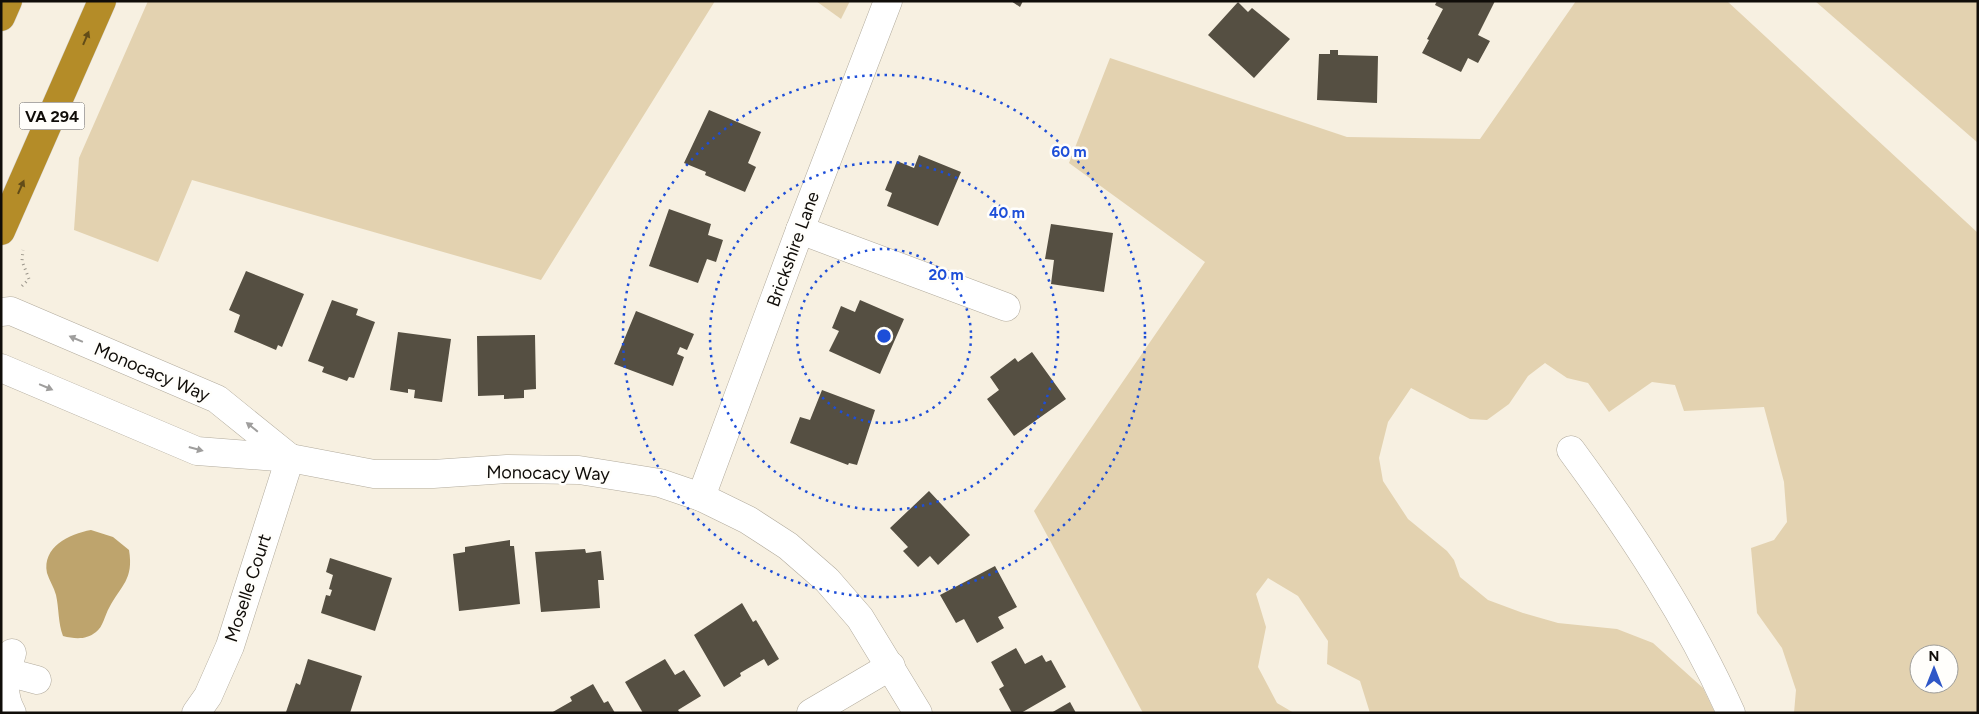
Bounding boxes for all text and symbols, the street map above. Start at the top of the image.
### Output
one-way arrow [82,31,90,45]
road number: VA 294 [20,102,84,130]
text: 60 m [1051,143,1087,161]
one-way arrow [18,180,26,194]
street label: Brickshire Lane [762,188,824,310]
text: 40 m [989,204,1025,222]
text: 20 m [928,266,964,284]
centre of rings [875,327,893,345]
one-way arrow [69,335,83,343]
street label: Monocacy Way [91,338,214,406]
one-way arrow [39,384,53,392]
one-way arrow [245,422,258,433]
one-way arrow [188,445,204,453]
street label: Monocacy Way [486,461,610,485]
street label: Moselle Court [220,531,276,645]
north arrow [1909,644,1959,694]
text: N [1929,648,1939,665]

